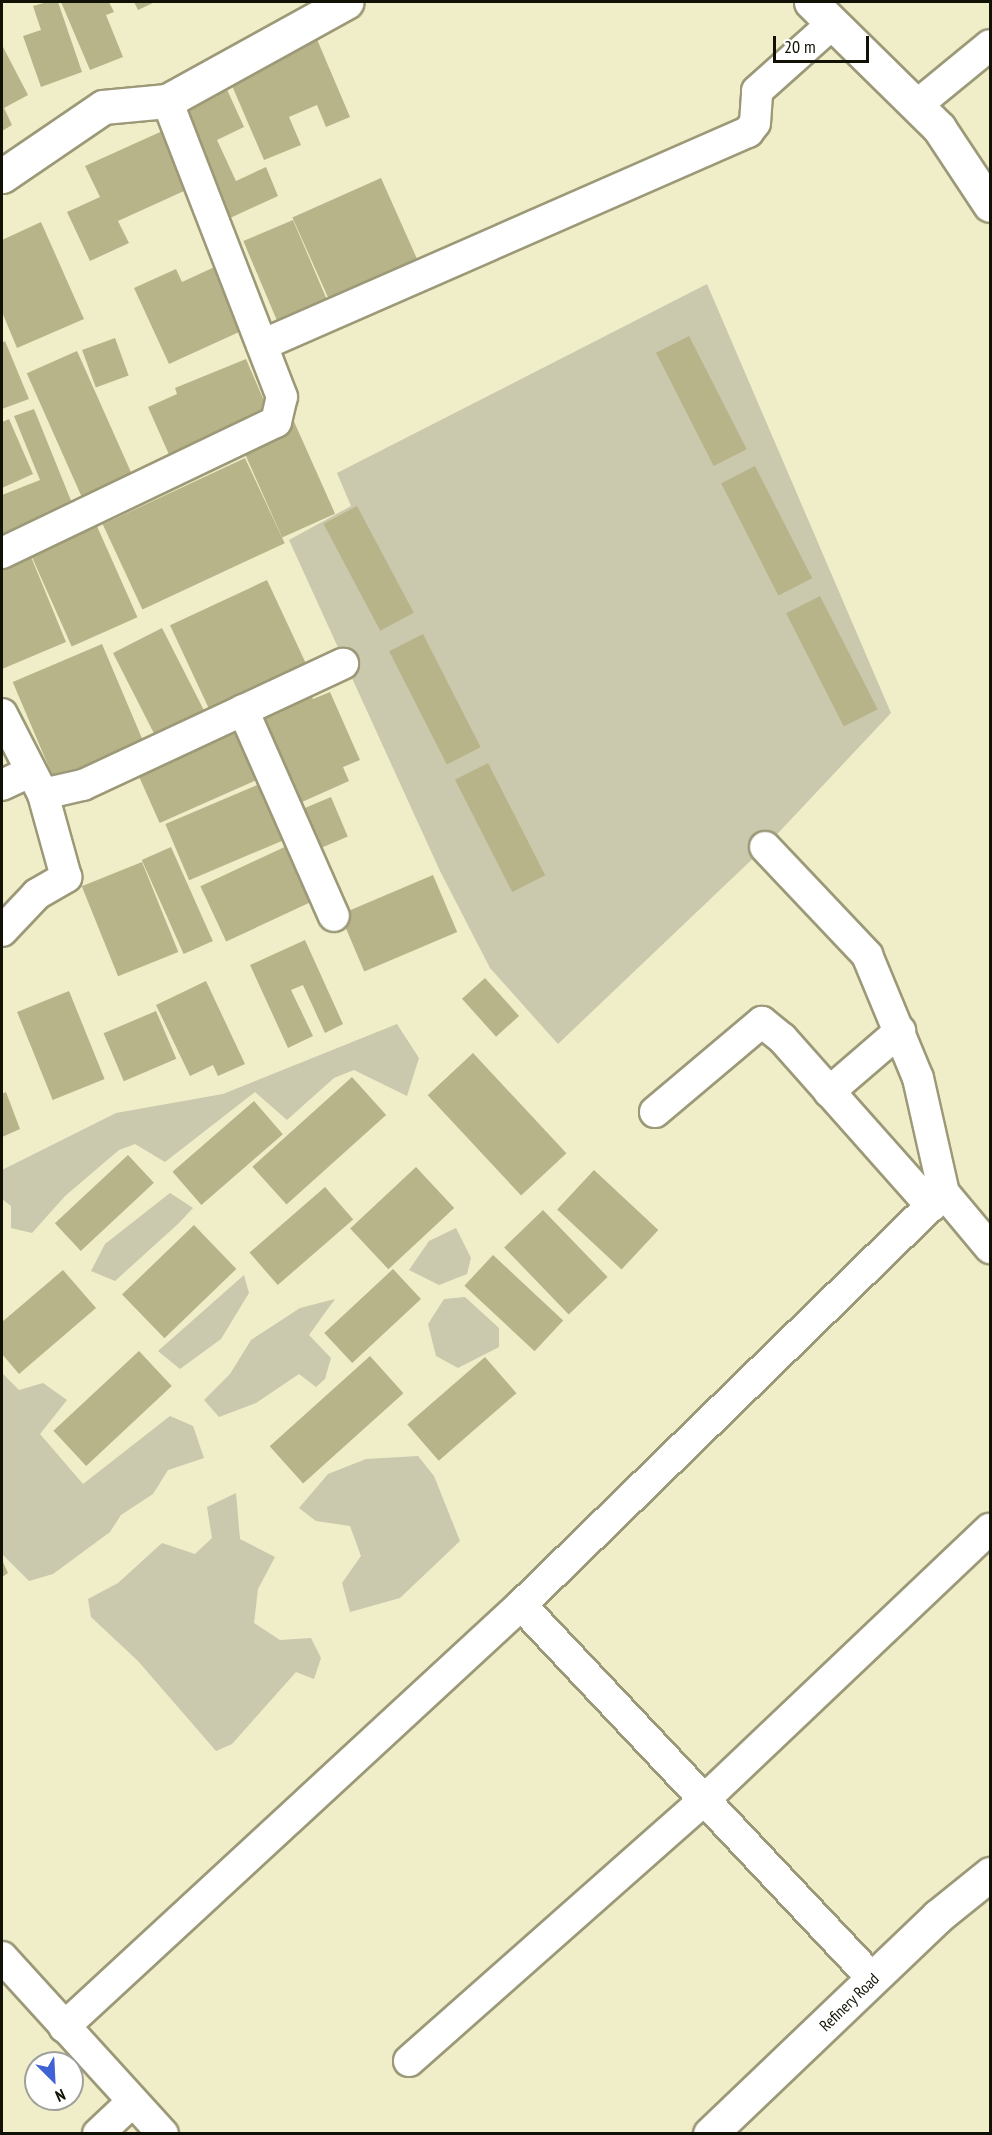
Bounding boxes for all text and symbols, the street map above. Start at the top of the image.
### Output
scale bar [776,24,872,62]
text: 20 m [784,35,816,58]
street label: Refinery Road [815,1969,883,2035]
north arrow [24,2051,84,2111]
text: N [53,2085,69,2107]

